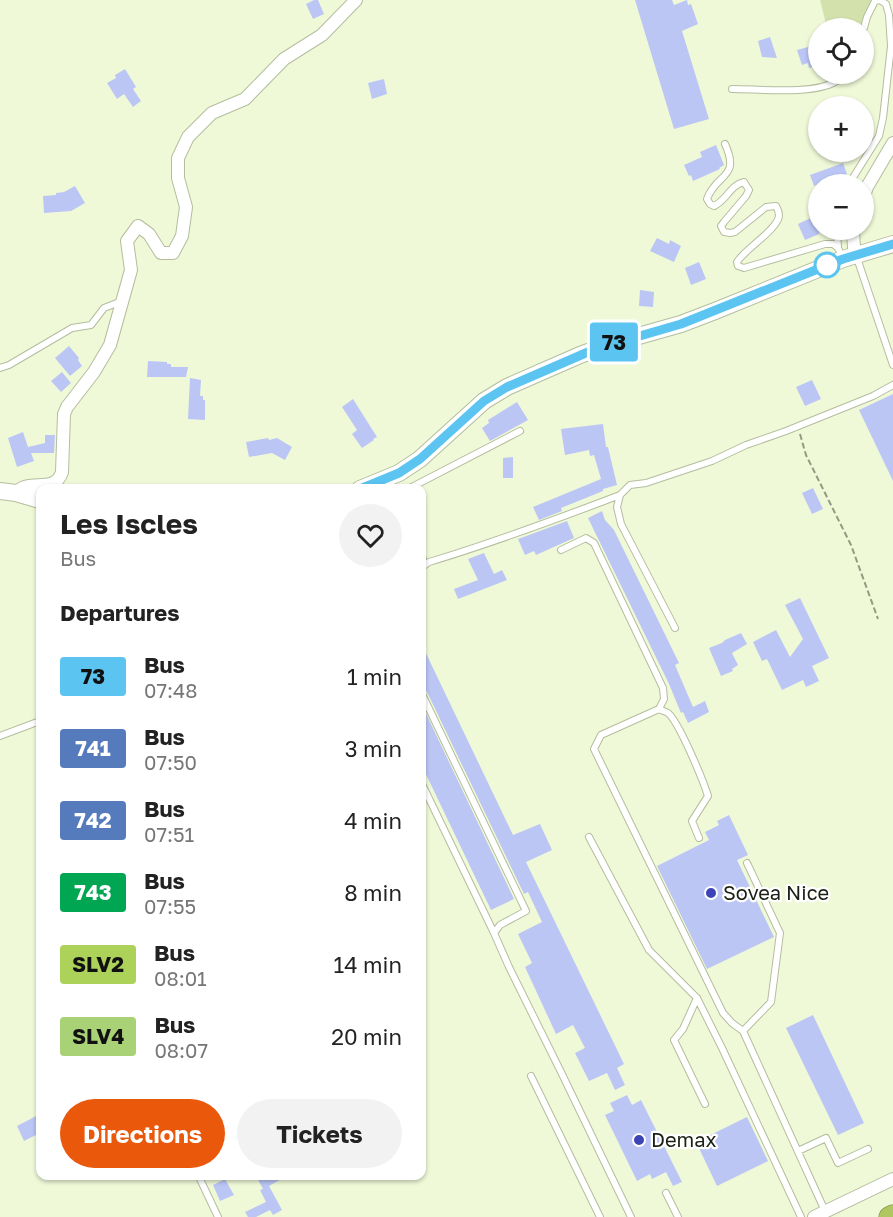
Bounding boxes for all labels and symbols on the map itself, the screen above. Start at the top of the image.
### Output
unlabelled marker [814,252,840,278]
line badge: 73 [587,322,641,362]
place label: Sovea Nice [723,880,829,904]
marker: Sovea Nice [704,886,718,900]
place label: Demax [651,1127,717,1151]
marker: Demax [632,1133,646,1147]

